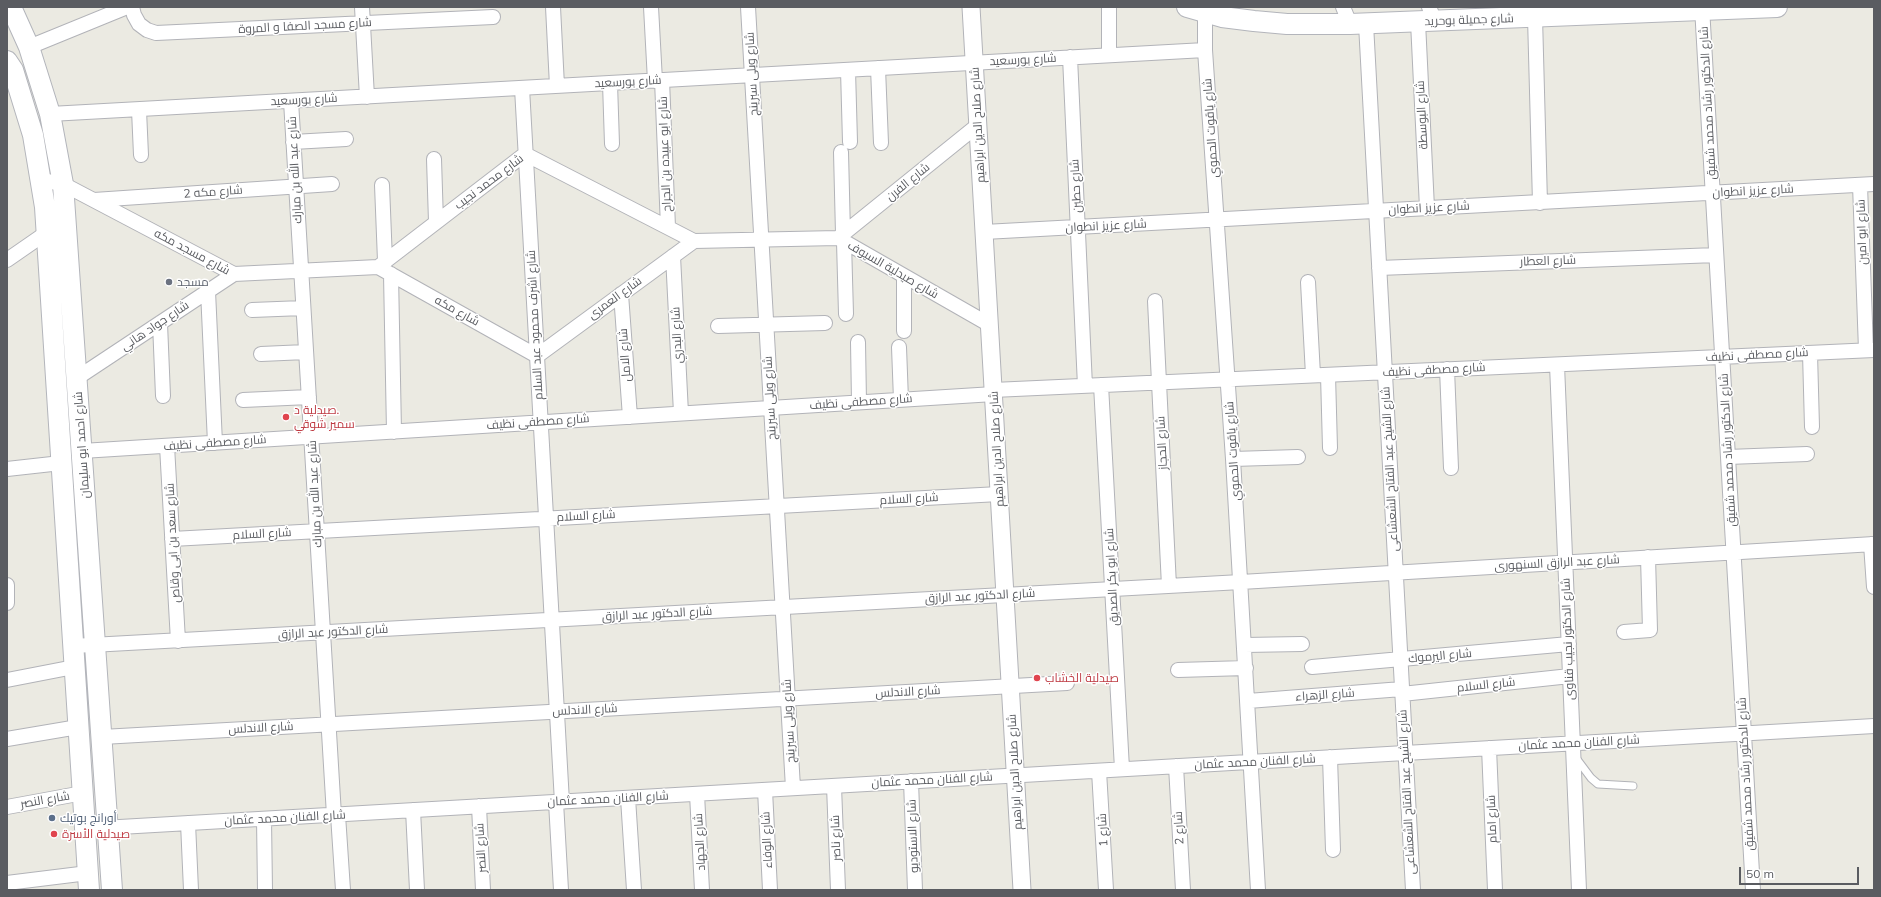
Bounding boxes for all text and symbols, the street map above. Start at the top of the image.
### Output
street label: شارع جميلة بوحريد [1424,11,1514,29]
street label: شارع مسجد الصفا و المروة [238,15,372,37]
street label: شارع الدكتور رشاد محمد شفيق [1697,26,1719,180]
street label: شارع ويلى سبرينج [743,32,761,116]
street label: شارع بورسعيد [989,51,1057,69]
street label: شارع صلاح الدين ابراهيم [968,67,988,183]
street label: شارع بورسعيد [594,73,662,91]
street label: شارع ياقوت الحموي [1200,78,1222,178]
street label: شارع البوسطة [1413,80,1431,150]
street label: شارع بورسعيد [270,91,338,109]
street label: شارع ابو عبيده بن الجراح [656,96,674,212]
street label: شارع عبد الله بن مبارك [285,116,305,224]
street label: شارع محمد نجيب [452,151,526,213]
street label: شارع حطين [1067,159,1085,213]
street label: شارع الفرن [883,160,933,204]
street label: شارع عزيز انطوان [1712,182,1794,200]
street label: شارع مكه 2 [183,183,243,201]
street label: شارع عزيز انطوان [1388,199,1470,217]
street label: شارع ابو امين [1854,199,1870,265]
street label: شارع عزيز انطوان [1065,217,1147,235]
street label: شارع مسجد مكه [152,226,232,278]
street label: شارع صيدلية السيوف [845,238,941,302]
street label: شارع اشرف محمود عبد السلام [524,250,546,400]
street label: شارع العطار [1520,253,1576,269]
street label: شارع العمرى [585,274,645,322]
place label: مسجد [177,275,209,289]
marker: مسجد [164,277,174,287]
street label: شارع مكه [432,293,482,329]
street label: شارع جواد هاني [118,298,192,354]
street label: شارع البدري [668,306,686,364]
street label: شارع الامل [616,328,634,382]
street label: شارع مصطفى نظيف [1705,345,1809,365]
street label: شارع ويلى سبرينج [761,356,779,440]
street label: شارع مصطفى نظيف [1382,360,1486,380]
street label: شارع الدكتور رشاد محمد شفيق [1717,373,1739,527]
street label: شارع الشيخ عبد الفتاح الشعشاعى [1378,386,1402,552]
street label: شارع احمد ابو سليمان [71,391,93,499]
street label: شارع مصطفى نظيف [809,391,913,413]
street label: شارع صلاح الدين ابراهيم [987,391,1007,507]
street label: شارع ياقوت الحموي [1222,401,1244,501]
place label: صيدلية د. سمير شوقي [294,403,355,431]
street label: شارع مصطفى نظيف [486,411,590,433]
marker: صيدلية د. سمير شوقي [281,412,291,422]
street label: شارع الحجاز [1153,416,1171,470]
street label: شارع مصطفى نظيف [163,432,267,454]
street label: شارع عبد الله بن مبارك [305,440,325,548]
street label: شارع سعد بن ابى وقاص [163,483,183,603]
street label: شارع السلام [879,490,939,508]
street label: شارع السلام [556,507,616,525]
street label: شارع السلام [232,525,292,543]
street label: شارع ابو بكر الصديق [1102,528,1122,626]
street label: شارع عبد الرازق السنهورى [1494,553,1620,573]
street label: شارع الدكتور نجيب قناوى [1559,578,1577,700]
street label: شارع الدكتور عبد الرازق [924,586,1036,606]
street label: شارع الدكتور عبد الرازق [601,604,713,624]
street label: شارع الدكتور عبد الرازق [277,622,389,642]
street label: شارع اليرموك [1407,646,1473,666]
place label: صيدلية الخشاب [1045,671,1119,685]
marker: صيدلية الخشاب [1032,673,1042,683]
street label: شارع السلام [1456,675,1516,695]
street label: شارع ويلى سبرينج [780,679,798,763]
street label: شارع الاندلس [875,683,941,701]
street label: شارع الزهراء [1295,686,1355,704]
street label: شارع الدكتور رشاد محمد شفيق [1735,697,1757,851]
street label: شارع الاندلس [552,701,618,719]
street label: شارع الشيخ عبد الفتاح الشعشاعى [1395,709,1419,875]
street label: شارع صلاح الدين ابراهيم [1005,714,1025,830]
street label: شارع الاندلس [228,719,294,737]
street label: شارع الفنان محمد عثمان [1518,733,1640,753]
street label: شارع الفنان محمد عثمان [1194,752,1316,772]
street label: شارع الفنان محمد عثمان [871,770,993,790]
street label: شارع النصر [19,789,71,811]
street label: شارع الفنان محمد عثمان [547,789,669,809]
street label: شارع امام [1484,795,1500,843]
street label: شارع الاستوديو [905,799,921,873]
street label: شارع الفنان محمد عثمان [224,808,346,828]
place label: أورانج بوتيك [60,811,117,825]
street label: شارع الوفاء [758,811,776,869]
street label: شارع 2 [1171,811,1187,845]
marker: أورانج بوتيك [47,813,57,823]
street label: شارع الجهاد [691,813,709,871]
street label: شارع 1 [1095,813,1111,847]
street label: شارع ناصر [828,815,844,861]
street label: شارع النصر [473,823,489,873]
place label: صيدلية الأسرة [62,827,130,841]
marker: صيدلية الأسرة [49,829,59,839]
scale bar [1741,859,1861,885]
text: 50 m [1746,866,1774,881]

